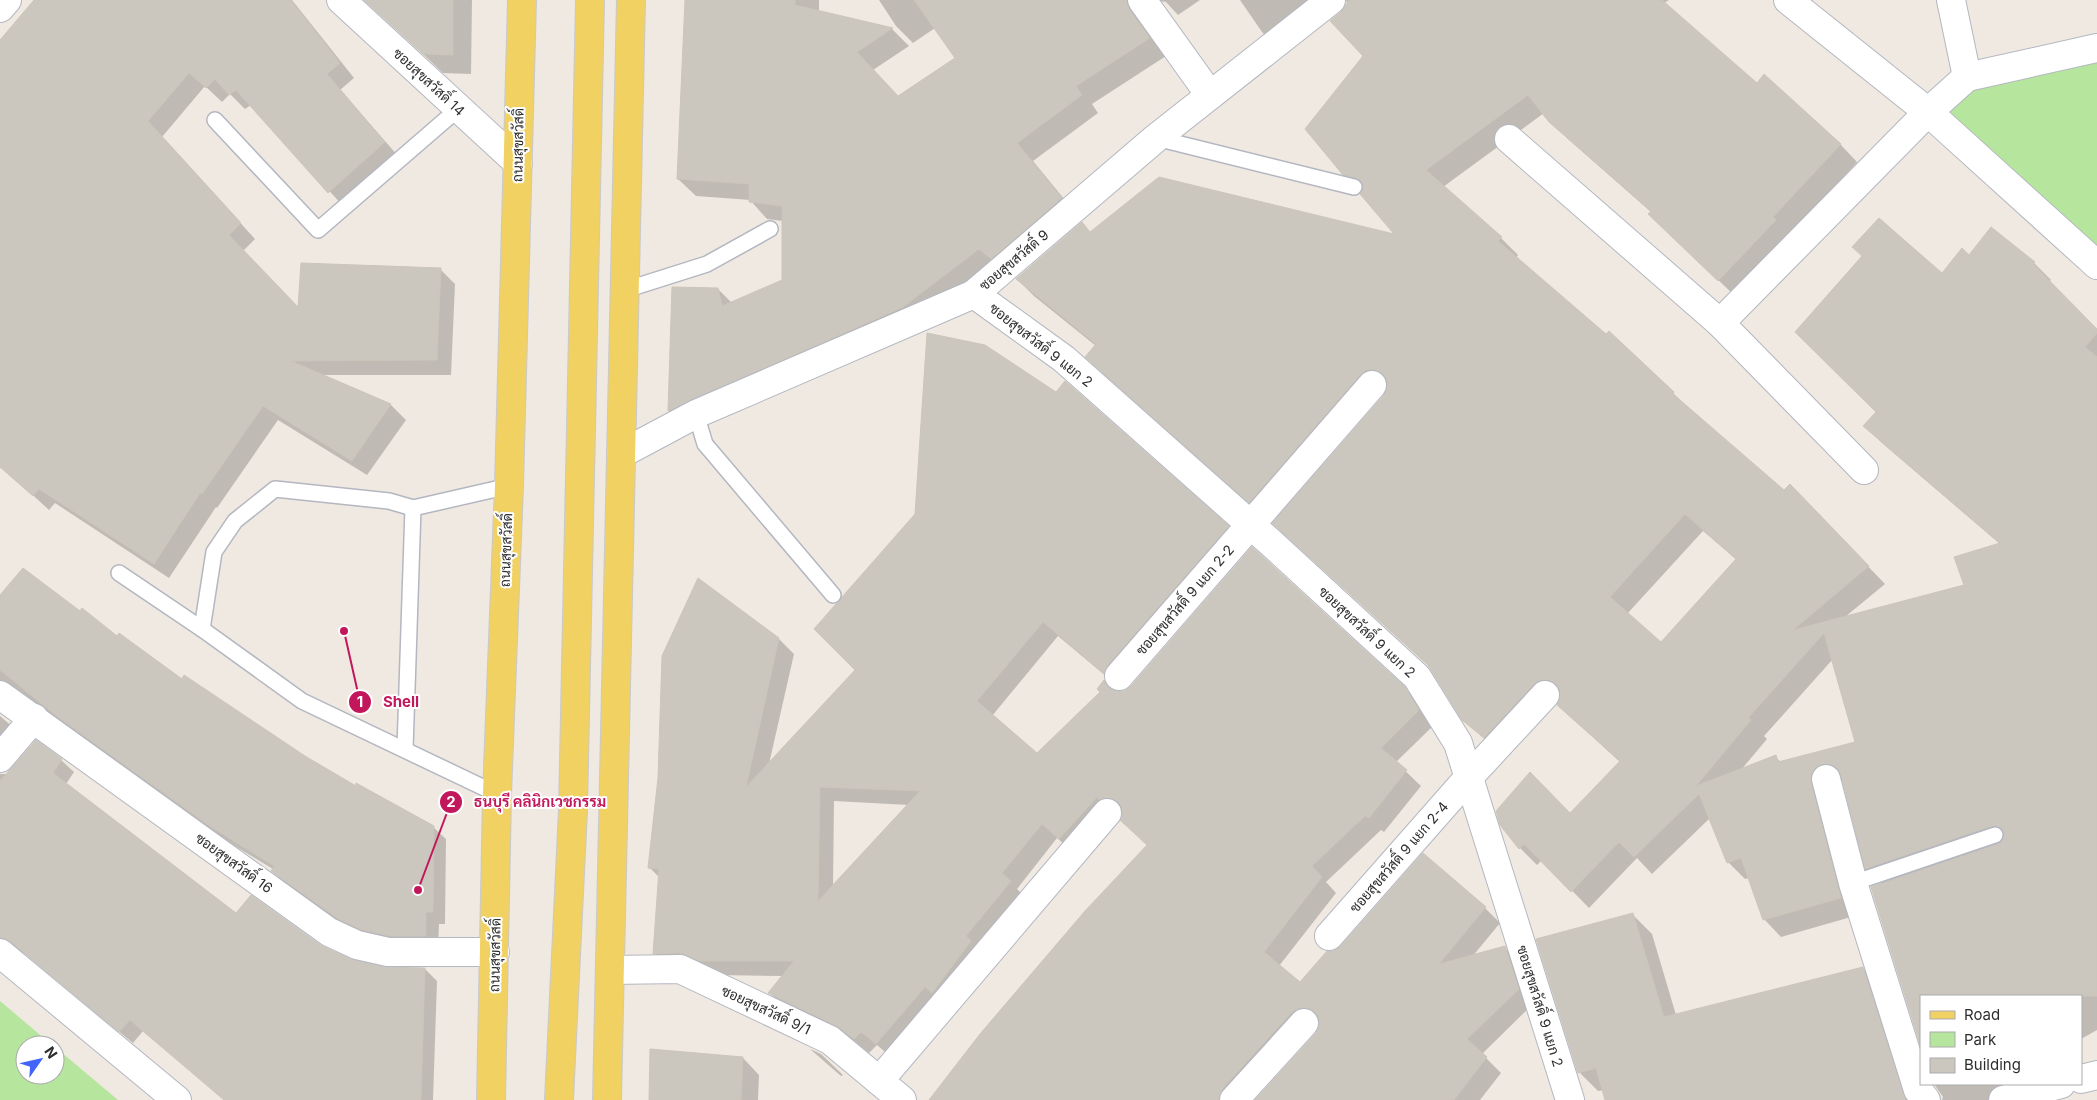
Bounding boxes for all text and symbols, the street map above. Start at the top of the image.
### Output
street label: ซอยสุขสวัสดิ์ 14 [389,42,471,121]
street label: ถนนสุขสวัสดิ์ [505,108,529,182]
street label: ซอยสุขสวัสดิ์ 9 [973,223,1053,295]
street label: ซอยสุขสวัสดิ์ 9 แยก 2 [985,296,1098,392]
street label: ถนนสุขสวัสดิ์ [492,513,517,587]
street label: ซอยสุขสวัสดิ์ 9 แยก 2-2 [1130,539,1239,660]
street label: ซอยสุขสวัสดิ์ 9 แยก 2 [1314,580,1422,682]
callout: Shell [347,687,429,717]
text: 1 [357,692,363,711]
text: Shell [383,692,419,711]
callout: ธนบุรี คลินิกเวชกรรม [438,787,616,817]
text: 2 [446,792,456,811]
text: ธนบุรี คลินิกเวชกรรม [474,792,606,813]
street label: ซอยสุขสวัสดิ์ 9 แยก 2-4 [1343,795,1453,917]
street label: ซอยสุขสวัสดิ์ 16 [191,826,278,898]
street label: ถนนสุขสวัสดิ์ [482,918,506,992]
street label: ซอยสุขสวัสดิ์ 9 แยก 2 [1512,942,1570,1069]
street label: ซอยสุขสวัสดิ์ 9/1 [718,978,815,1039]
legend [1920,995,2082,1085]
text: Road [1964,1005,2000,1024]
text: Park [1964,1030,1997,1049]
north arrow [15,1035,65,1085]
text: N [41,1043,61,1062]
text: Building [1964,1055,2021,1074]

